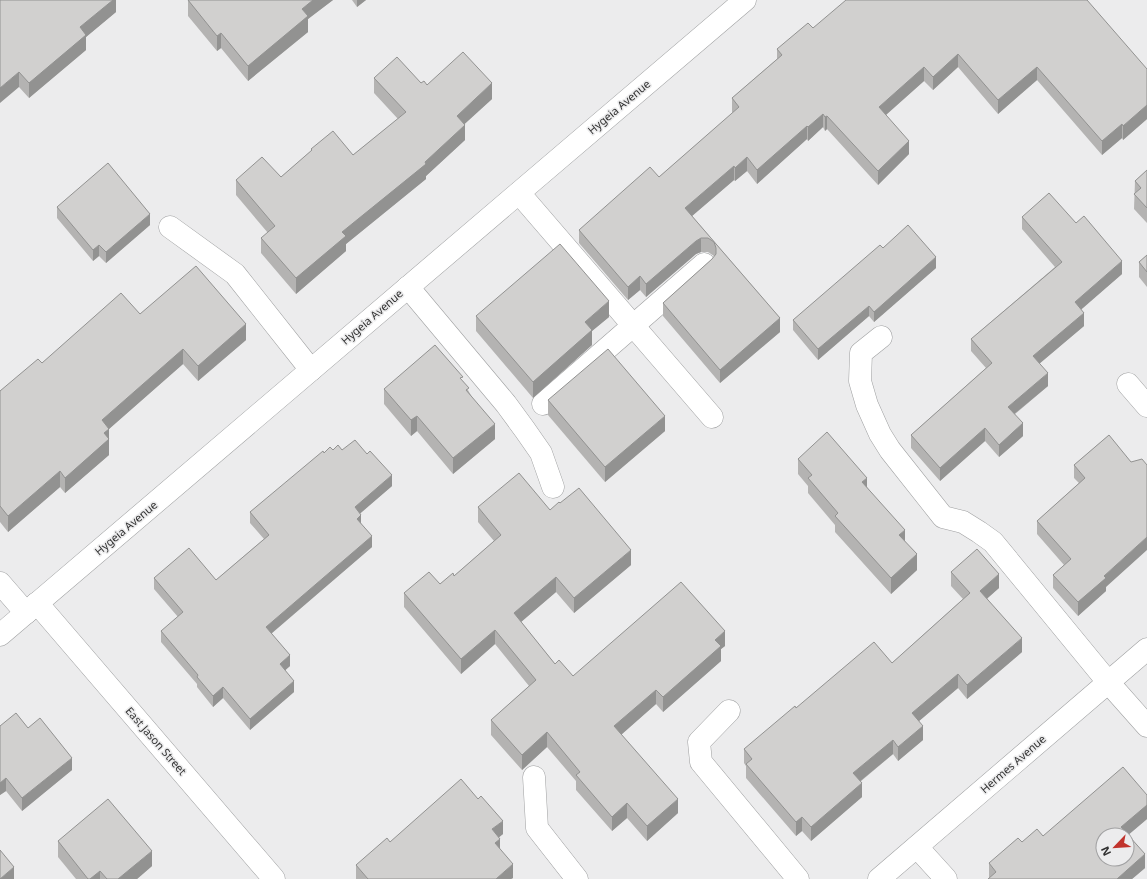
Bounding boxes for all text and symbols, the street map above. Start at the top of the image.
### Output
street label: Hygeia Avenue [584,76,653,137]
street label: Hygeia Avenue [338,286,406,348]
street label: Hygeia Avenue [91,497,160,558]
street label: East Jason Street [123,703,190,778]
street label: Hermes Avenue [977,731,1049,796]
north arrow [1095,827,1135,867]
text: N [1097,844,1114,859]

